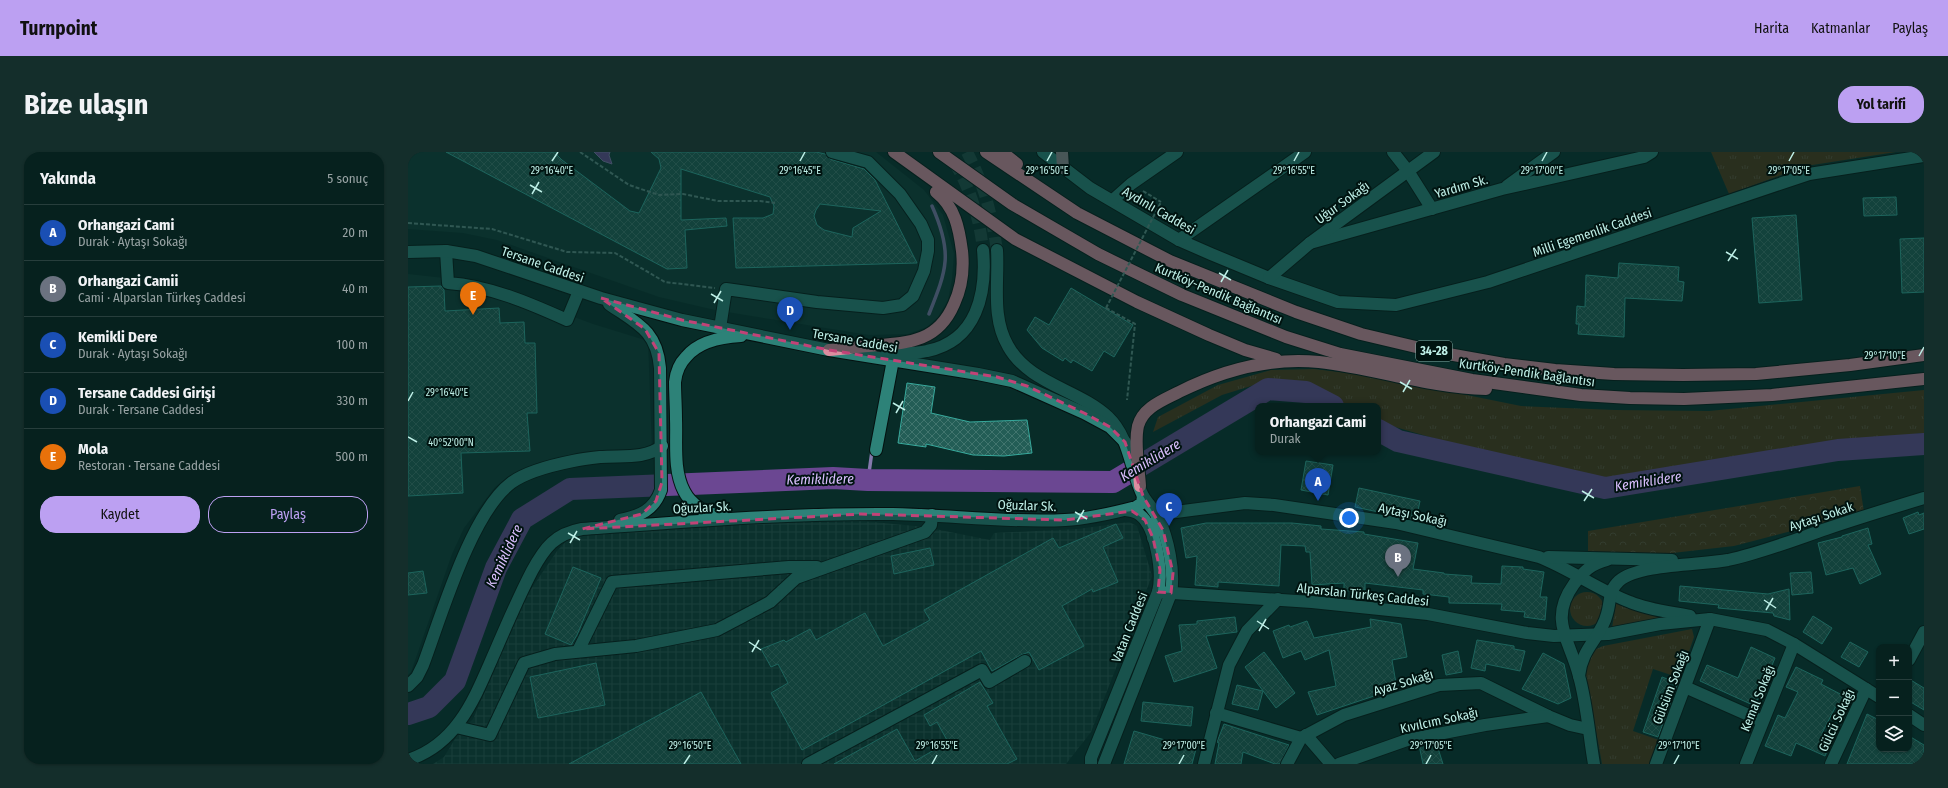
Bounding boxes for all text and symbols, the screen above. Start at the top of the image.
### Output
text: Turnpoint [20,17,97,40]
text: Harita [1754,20,1789,37]
text: Katmanlar [1811,20,1870,37]
text: Paylaş [1892,20,1928,37]
button: Yol tarifi [1838,86,1924,123]
text: Bize ulaşın [24,88,148,121]
text: 29°16'40"E [531,165,574,177]
text: 29°16'45"E [779,165,821,177]
text: 29°16'50"E [1026,165,1069,177]
text: 29°16'55"E [1273,165,1315,177]
text: 29°17'00"E [1521,165,1564,177]
text: 29°17'05"E [1768,165,1810,177]
text: Yakında [40,168,96,189]
text: 5 sonuç [327,171,368,186]
street label: Yardım Sk. [1433,172,1490,201]
street label: Uğur Sokağı [1312,178,1372,227]
street label: Aydınlı Caddesi [1120,184,1198,237]
street label: Milli Egemenlik Caddesi [1531,205,1654,260]
text: Orhangazi Cami [78,216,174,234]
text: A [49,225,57,240]
text: 20 m [342,225,368,240]
text: Durak · Aytaşı Sokağı [78,234,188,249]
street label: Tersane Caddesi [500,243,586,286]
street label: Kurtköy-Pendik Bağlantısı [1153,260,1285,327]
text: Orhangazi Camii [78,272,178,290]
text: B [49,281,57,296]
text: 40 m [342,281,368,296]
pin: E [460,282,486,315]
text: Cami · Alparslan Türkeş Caddesi [78,290,246,305]
pin: D [777,297,803,330]
street label: Tersane Caddesi [811,326,899,355]
text: Kemikli Dere [78,328,157,346]
text: C [50,337,56,352]
text: 100 m [336,337,368,352]
road number: 34-28 [1416,341,1452,361]
text: Durak · Aytaşı Sokağı [78,346,188,361]
text: 29°17'10"E [1864,350,1906,362]
street label: Kurtköy-Pendik Bağlantısı [1458,356,1596,389]
text: Tersane Caddesi Girişi [78,384,215,402]
text: 29°16'40"E [426,387,469,399]
text: D [49,393,57,408]
text: 330 m [336,393,368,408]
text: Durak · Tersane Caddesi [78,402,204,417]
popup [1255,403,1381,455]
text: Orhangazi Cami [1270,413,1366,431]
text: Durak [1270,431,1301,446]
water label: Kemiklidere [1117,436,1184,485]
text: 40°52'00"N [428,437,474,449]
text: Mola [78,440,108,458]
text: E [50,449,56,464]
text: 500 m [335,449,368,464]
text: Restoran · Tersane Caddesi [78,458,220,473]
pin: A [1305,468,1331,501]
water label: Kemiklidere [1613,468,1683,495]
water label: Kemiklidere [786,470,854,489]
pin: C [1156,493,1182,526]
button: Kaydet [40,496,200,533]
button: Paylaş [208,496,368,533]
street label: Oğuzlar Sk. [997,497,1057,514]
street label: Oğuzlar Sk. [672,498,732,517]
street label: Aytaşı Sokak [1787,499,1856,534]
street label: Aytaşı Sokağı [1377,500,1449,529]
your location [1339,508,1359,528]
water label: Kemiklidere [483,522,527,590]
pin: B [1385,544,1411,577]
street label: Alparslan Türkeş Caddesi [1296,580,1430,609]
street label: Vatan Caddesi [1108,590,1150,665]
map controls [1876,644,1912,752]
button: + [1876,644,1912,680]
street label: Gülsüm Sokağı [1650,648,1691,726]
street label: Kemal Sokağı [1737,663,1778,734]
street label: Ayaz Sokağı [1371,666,1435,699]
button: − [1876,680,1912,716]
street label: Gülcü Sokağı [1815,686,1858,754]
street label: Kıvılcım Sokağı [1399,705,1479,736]
button: layers [1876,716,1912,752]
text: 29°16'50"E [669,740,712,752]
text: 29°16'55"E [916,740,958,752]
text: 29°17'00"E [1163,740,1206,752]
text: 29°17'05"E [1410,740,1452,752]
text: 29°17'10"E [1658,740,1700,752]

